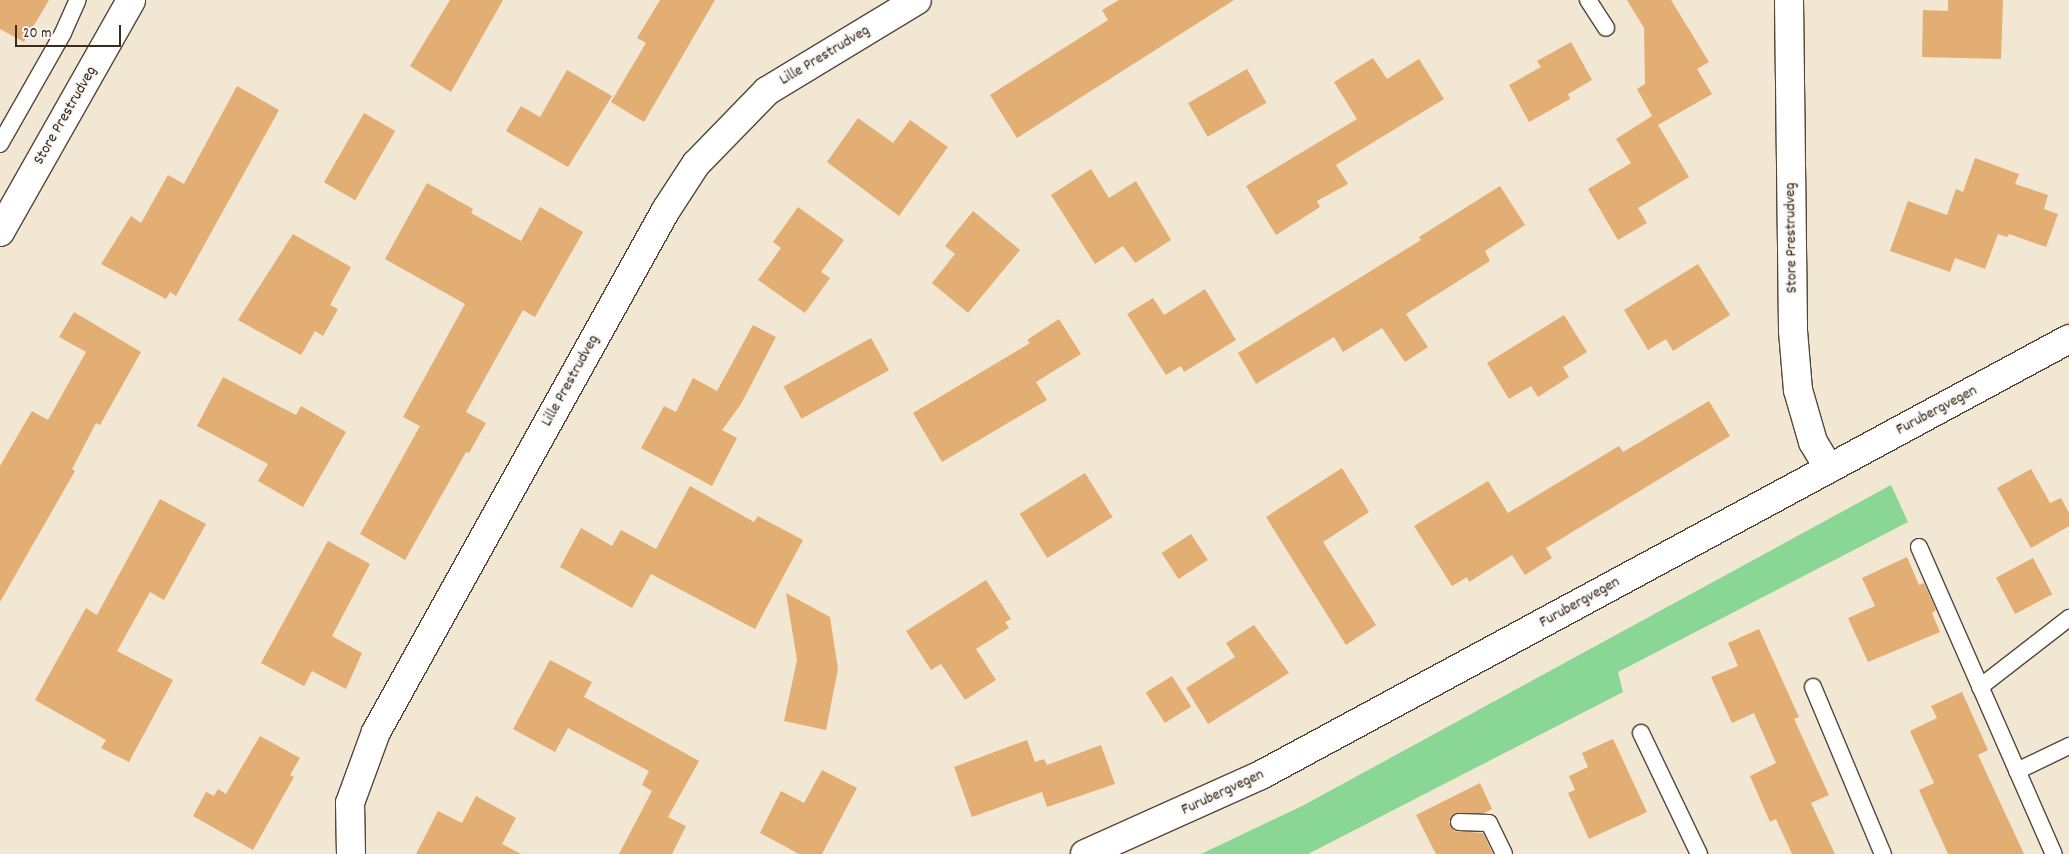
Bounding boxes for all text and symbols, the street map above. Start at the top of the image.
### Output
scale bar [18,15,124,47]
street label: Lille Prestrudveg [776,22,874,90]
text: 20 m [23,23,51,45]
street label: Store Prestrudveg [30,63,102,169]
street label: Store Prestrudveg [1781,183,1803,293]
street label: Lille Prestrudveg [538,332,604,430]
street label: Furubergvegen [1893,382,1981,440]
street label: Furubergvegen [1536,573,1624,633]
street label: Furubergvegen [1179,766,1267,820]

